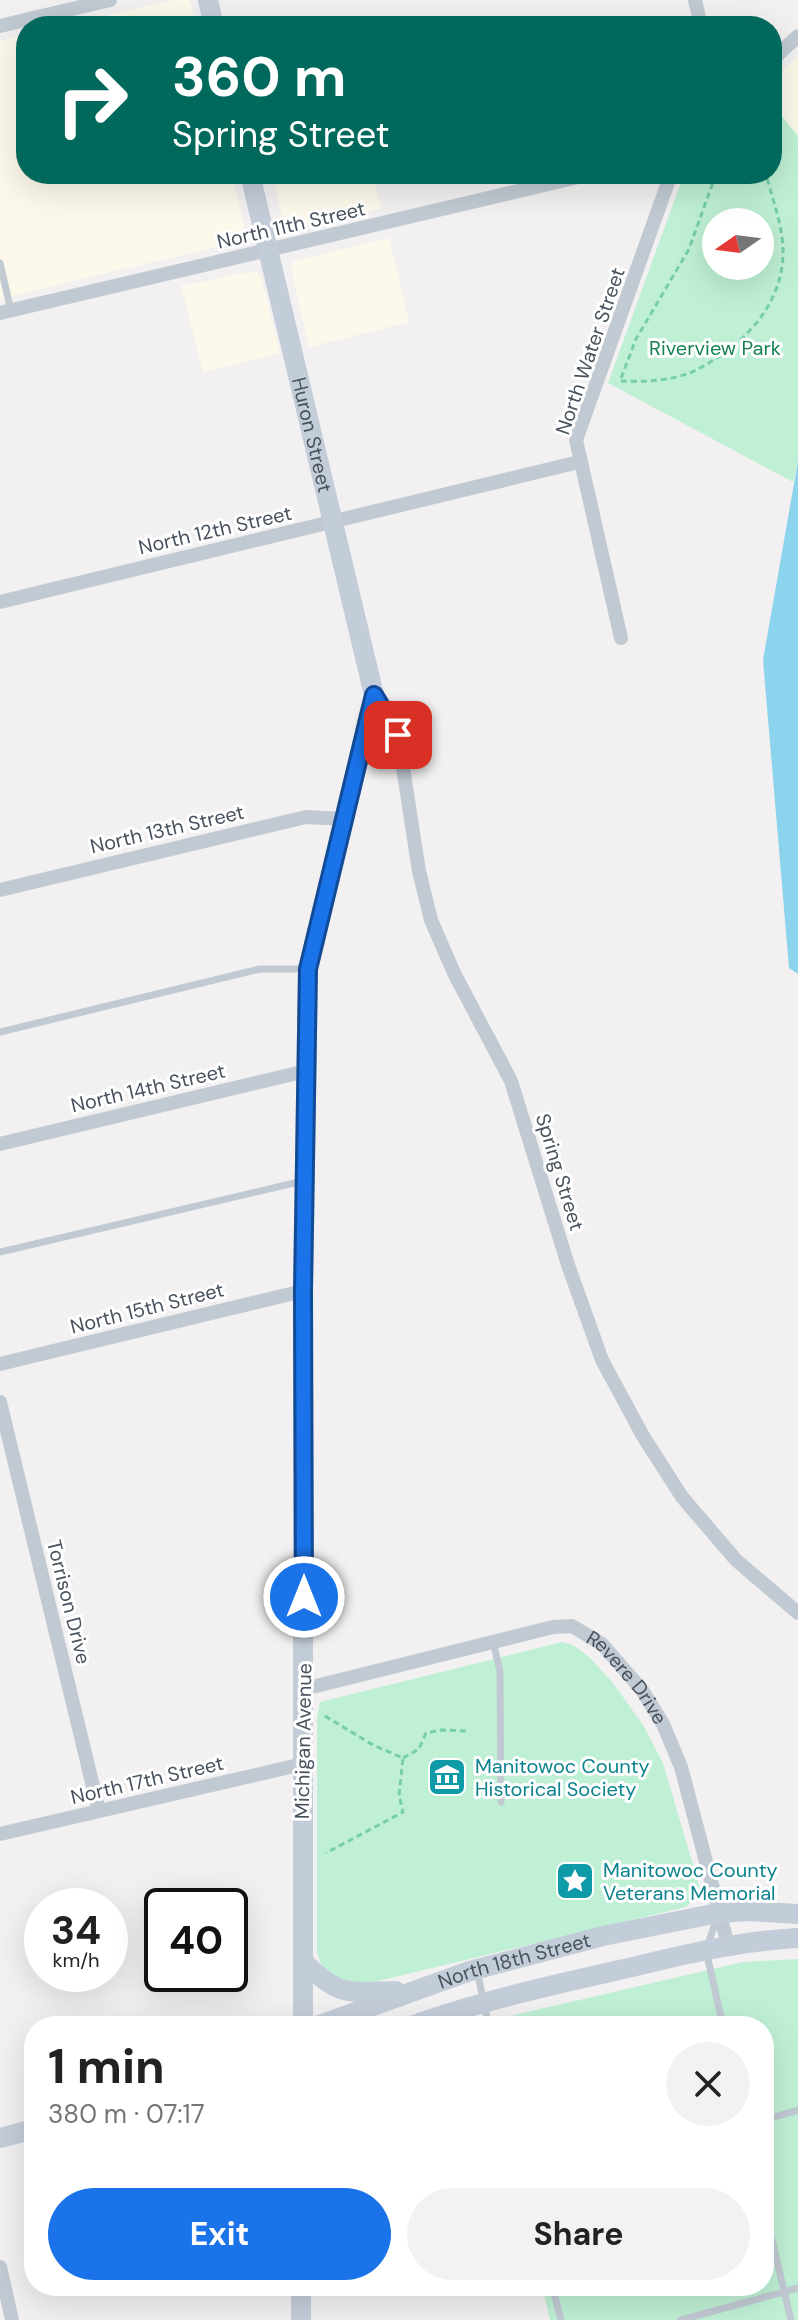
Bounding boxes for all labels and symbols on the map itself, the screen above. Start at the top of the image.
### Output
street label: North 11th Street [214,195,368,255]
north arrow [702,208,774,280]
street label: North Water Street [549,264,631,438]
park label: Riverview Park [649,335,781,361]
street label: Huron Street [286,375,338,495]
street label: North 12th Street [136,500,294,560]
pin [364,701,432,769]
street label: North 13th Street [88,799,247,859]
street label: North 14th Street [68,1058,228,1118]
street label: Spring Street [530,1110,590,1234]
street label: North 15th Street [67,1276,227,1340]
street label: Torrison Drive [41,1537,97,1667]
position arrow [262,1555,346,1639]
street label: Revere Drive [582,1625,673,1729]
street label: Michigan Avenue [289,1663,317,1819]
street label: North 17th Street [68,1750,226,1810]
place label: Manitowoc County Historical Society [475,1753,650,1802]
museum icon: Manitowoc County Historical Society [426,1756,468,1798]
place label: Manitowoc County Veterans Memorial [603,1857,778,1906]
place icon: Manitowoc County Veterans Memorial [554,1860,596,1902]
speed limit sign: 40 [144,1888,248,1992]
street label: North 18th Street [434,1927,594,1995]

